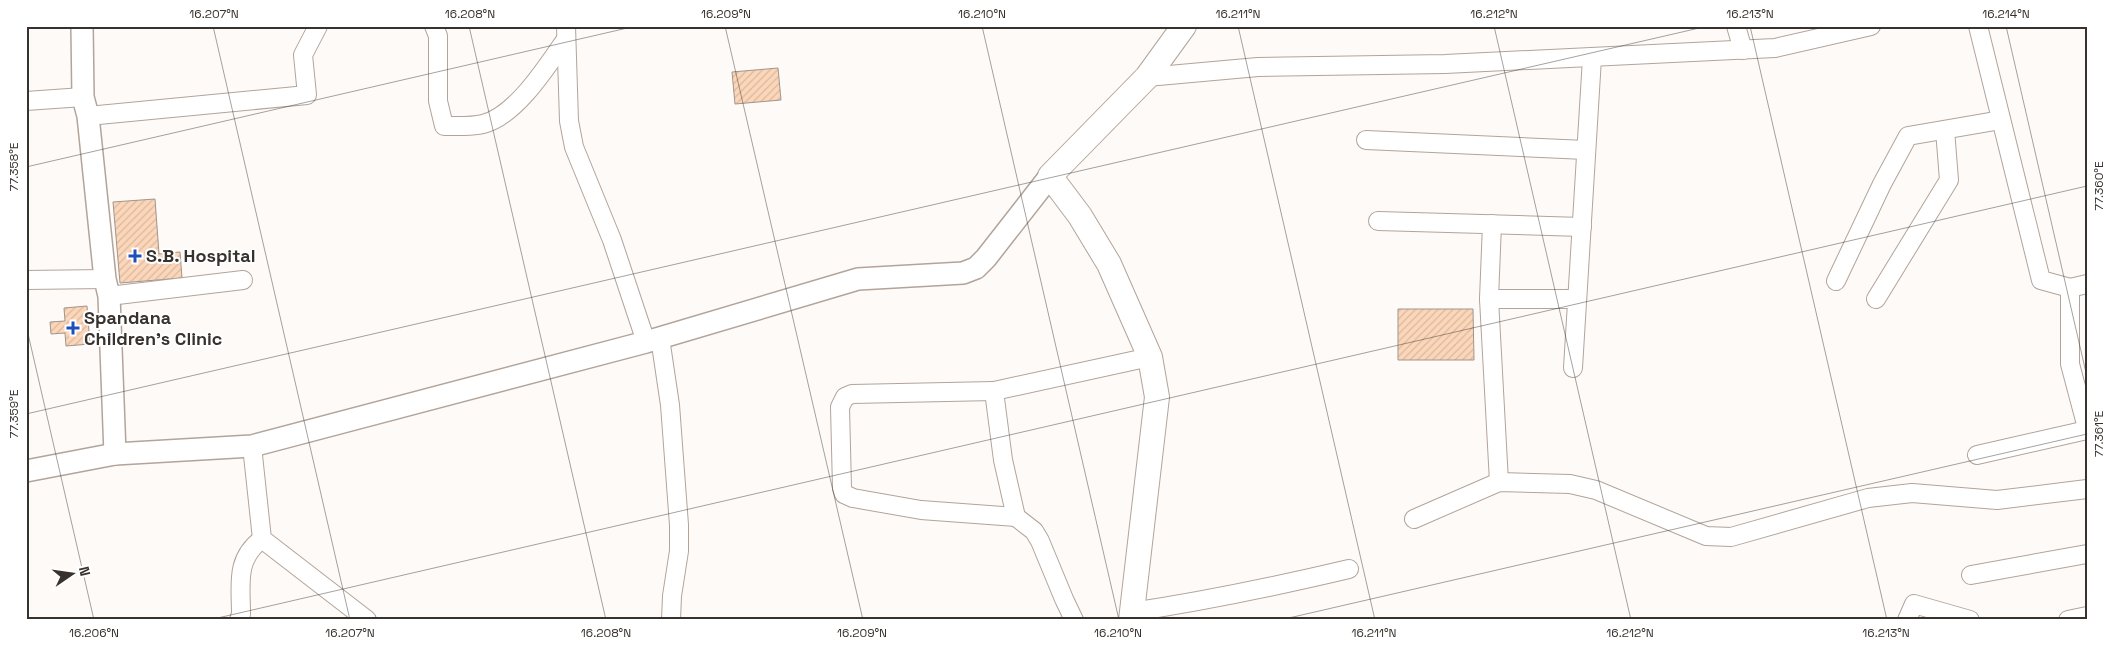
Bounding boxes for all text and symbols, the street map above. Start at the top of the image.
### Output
text: 16.207°N [189,6,239,22]
text: 16.208°N [445,6,495,22]
text: 16.209°N [701,6,751,22]
text: 16.210°N [958,6,1006,22]
text: 16.211°N [1215,6,1261,22]
text: 16.212°N [1470,6,1518,22]
text: 16.213°N [1726,6,1774,22]
text: 16.214°N [1982,6,2030,22]
text: 77.358°E [6,142,22,192]
text: 77.360°E [2091,161,2107,211]
place label: S.B. Hospital [146,244,256,267]
marker: S.B. Hospital [128,249,142,263]
place label: Spandana Children's Clinic [84,306,222,350]
marker: Spandana Children's Clinic [66,321,80,335]
text: 77.359°E [6,389,22,438]
text: 77.361°E [2091,410,2107,457]
north arrow [48,548,98,598]
text: N [75,564,94,578]
text: 16.206°N [69,625,119,641]
text: 16.207°N [325,625,375,641]
text: 16.208°N [581,625,631,641]
text: 16.209°N [837,625,887,641]
text: 16.210°N [1094,625,1142,641]
text: 16.211°N [1351,625,1397,641]
text: 16.212°N [1606,625,1654,641]
text: 16.213°N [1862,625,1910,641]

